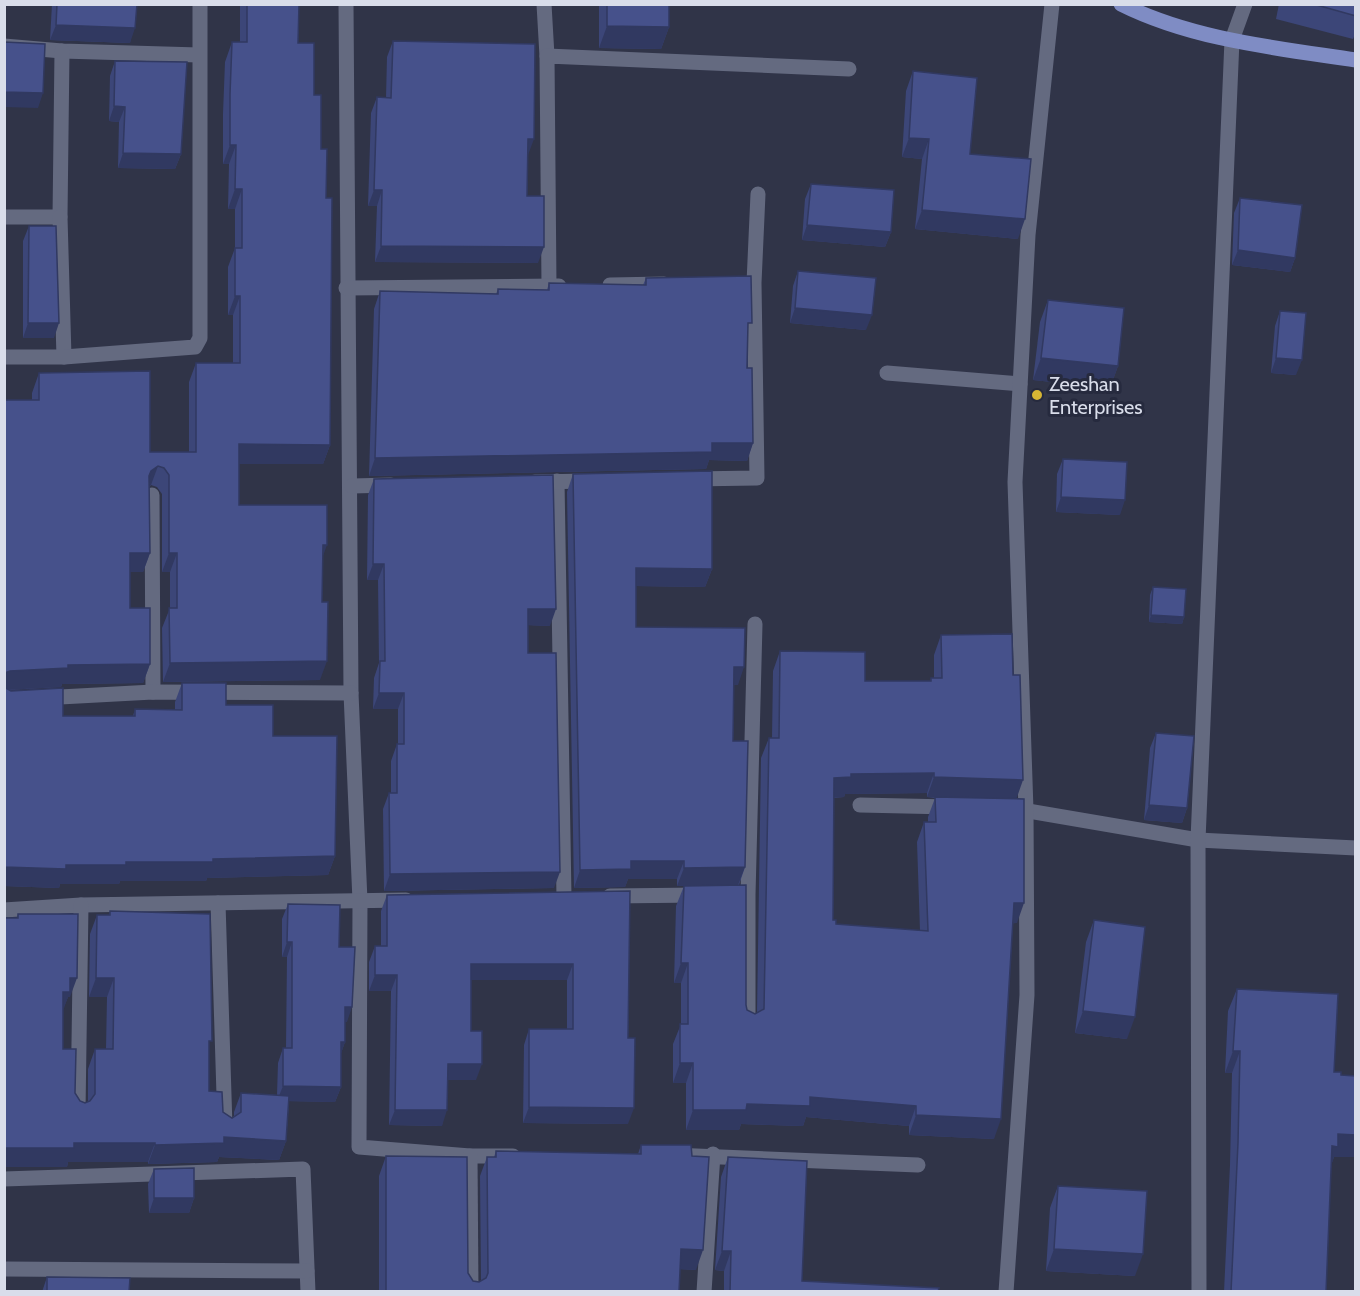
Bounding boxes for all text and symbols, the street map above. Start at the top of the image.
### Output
place label: Zeeshan Enterprises [1049,372,1143,419]
marker: Zeeshan Enterprises [1030,388,1044,402]

